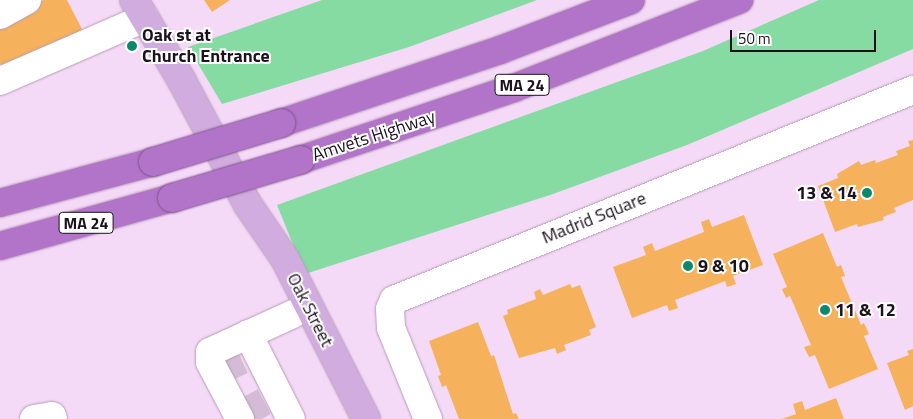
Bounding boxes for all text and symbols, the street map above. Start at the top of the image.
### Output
scale bar [733,20,879,52]
place label: Oak st at Church Entrance [142,25,270,68]
text: 50 m [738,27,771,50]
marker: Oak st at Church Entrance [126,40,138,52]
road number: MA 24 [494,72,550,98]
street label: Amvets Highway [310,106,438,166]
place label: 13 & 14 [796,182,857,204]
street label: Madrid Square [539,187,649,249]
marker: 13 & 14 [861,187,873,199]
road number: MA 24 [58,210,114,237]
place label: 9 & 10 [698,255,749,277]
marker: 9 & 10 [682,260,694,272]
street label: Oak Street [282,270,338,350]
place label: 11 & 12 [835,299,896,321]
marker: 11 & 12 [819,304,831,316]

